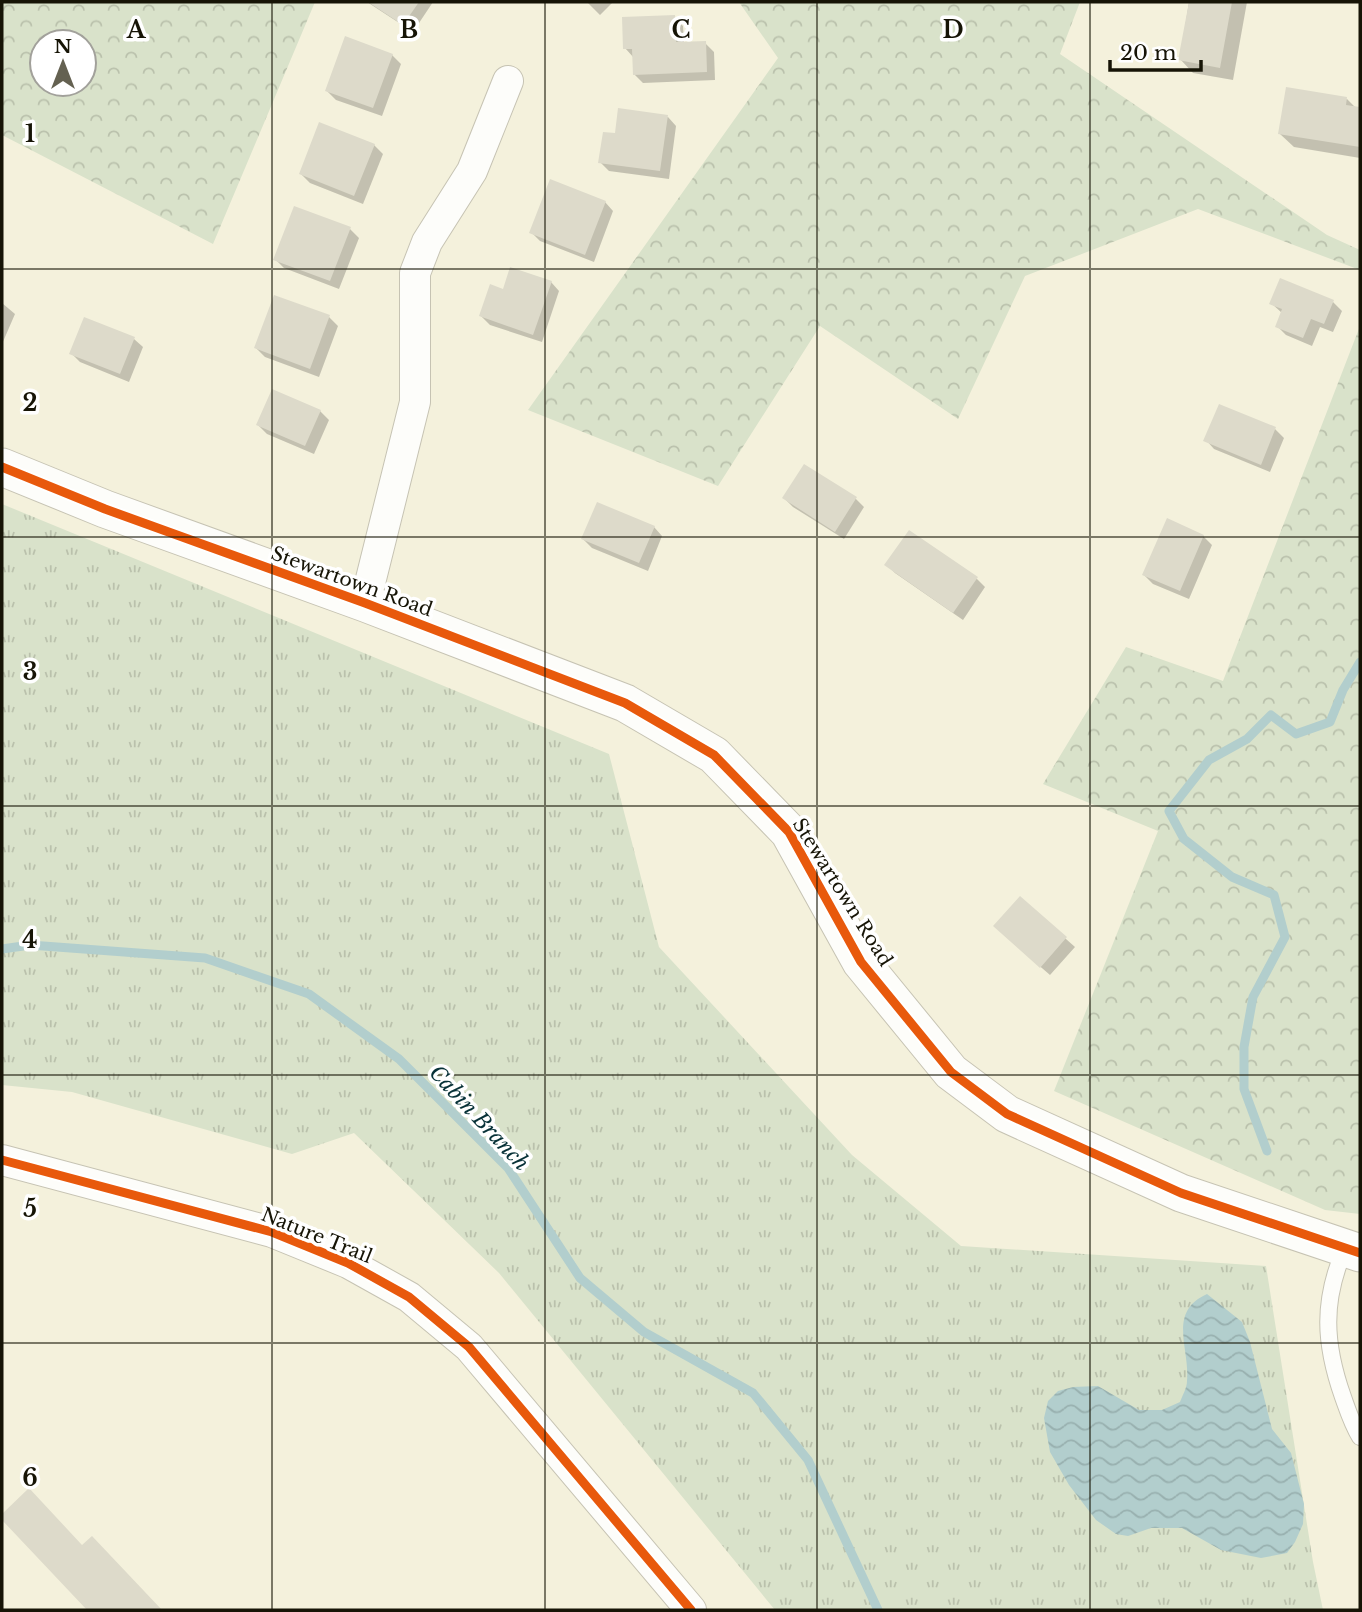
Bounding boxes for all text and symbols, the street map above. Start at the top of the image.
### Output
text: A [126,16,147,44]
text: B [400,16,418,44]
text: C [672,16,690,44]
text: D [942,16,964,44]
north arrow [28,28,98,98]
scale bar [1110,28,1201,72]
text: N [54,35,72,58]
text: 20 m [1120,40,1177,66]
text: 1 [25,120,35,148]
text: 2 [23,389,37,417]
street label: Stewartown Road [268,542,436,621]
text: 3 [23,658,37,686]
street label: Stewartown Road [788,814,897,971]
text: 4 [22,926,38,954]
water label: Cabin Branch [424,1060,534,1176]
text: 5 [23,1195,37,1223]
street label: Nature Trail [258,1203,376,1268]
text: 6 [22,1464,38,1492]

